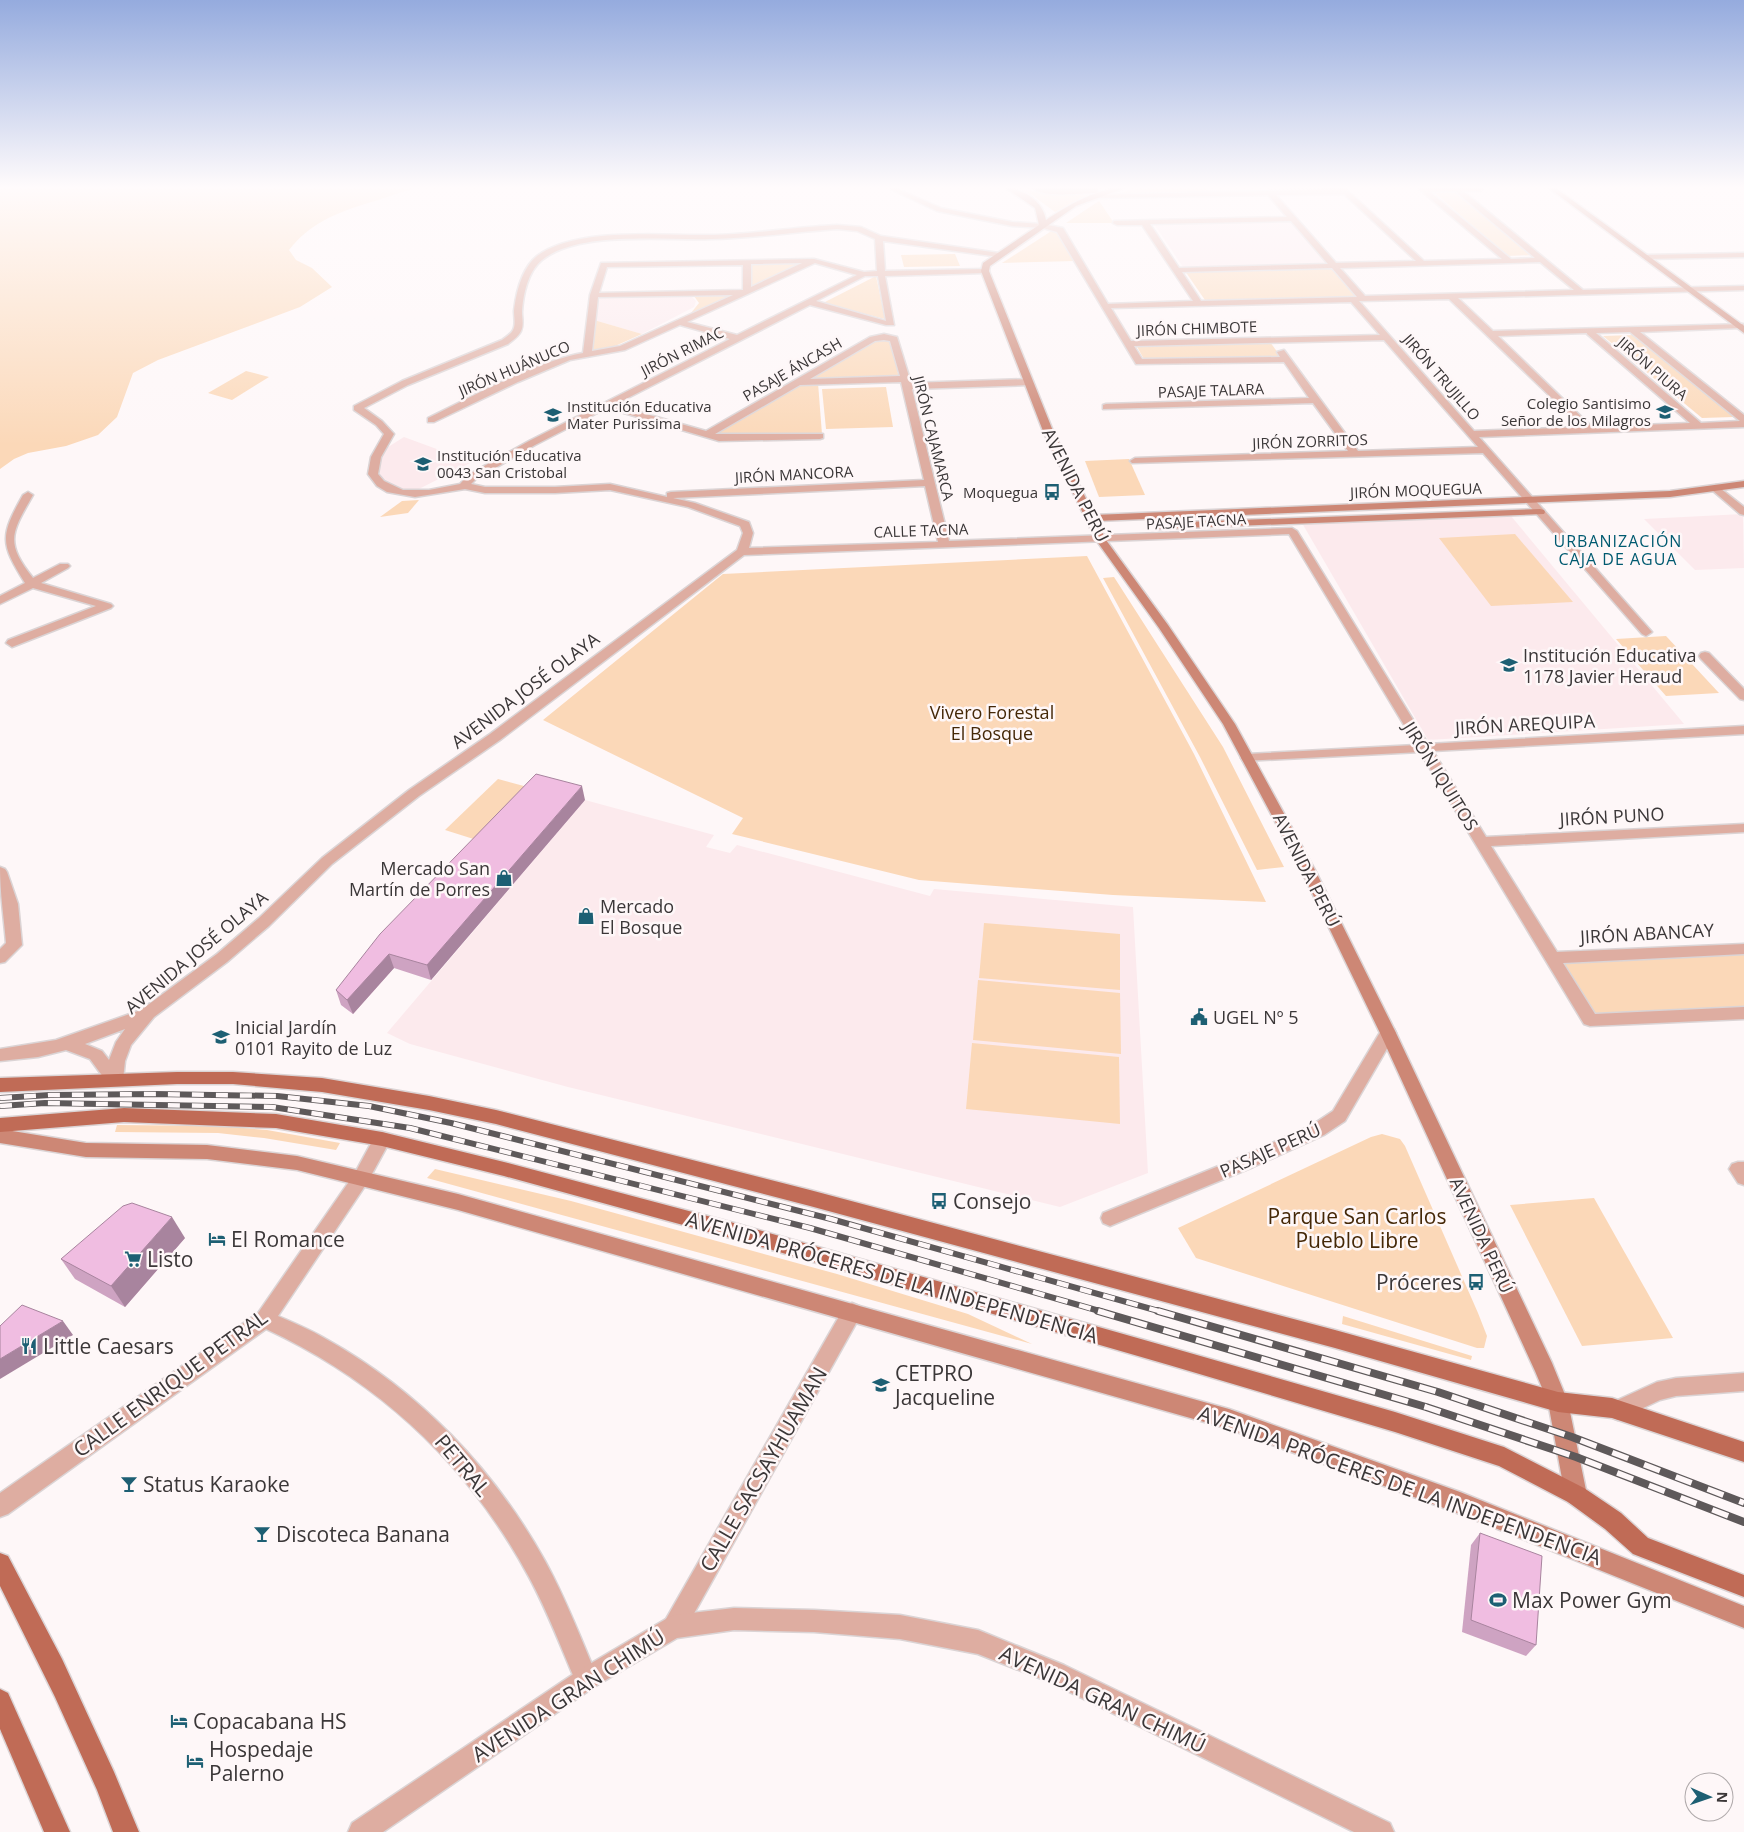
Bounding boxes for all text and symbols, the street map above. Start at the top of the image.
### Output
street label: JIRÓN CHIMBOTE [1134,316,1258,340]
street label: JIRÓN RIMAC [635,322,727,381]
street label: JIRÓN TRUJILLO [1398,328,1485,424]
street label: JIRÓN PIURA [1612,331,1693,404]
street label: PASAJE ÁNCASH [739,332,845,406]
street label: JIRÓN HUÁNUCO [453,336,573,401]
street label: JIRÓN CAJAMARCA [908,372,959,503]
street label: PASAJE TALARA [1158,378,1265,402]
place label: Colegio Santisimo Señor de los Milagros [1501,393,1651,430]
place label: Institución Educativa Mater Purissima [567,396,712,433]
school or university icon: Colegio Santisimo Señor de los Milagros [1655,402,1675,422]
school or university icon: Institución Educativa Mater Purissima [543,405,563,425]
street label: AVENIDA PERÚ [1037,424,1115,546]
street label: JIRÓN ZORRITOS [1250,429,1368,453]
place label: Institución Educativa 0043 San Cristobal [437,445,582,482]
school or university icon: Institución Educativa 0043 San Cristobal [413,454,433,474]
street label: JIRÓN MANCORA [732,461,854,487]
street label: JIRÓN MOQUEGUA [1348,478,1483,502]
place label: Moquegua [963,482,1038,502]
bus stop icon: Moquegua [1042,482,1062,502]
street label: PASAJE TACNA [1145,508,1247,534]
street label: CALLE TACNA [873,518,969,542]
district label: URBANIZACIÓN CAJA DE AGUA [1554,530,1682,570]
street label: AVENIDA JOSÉ OLAYA [446,626,604,754]
place label: Institución Educativa 1178 Javier Heraud [1523,643,1696,688]
school or university icon: Institución Educativa 1178 Javier Heraud [1499,655,1519,675]
park label: Vivero Forestal El Bosque [930,700,1054,745]
street label: JIRÓN AREQUIPA [1452,708,1596,740]
street label: JIRÓN IQUITOS [1397,715,1484,835]
street label: JIRÓN PUNO [1557,801,1665,831]
street label: AVENIDA PERÚ [1268,809,1346,931]
place label: Mercado San Martín de Porres [349,856,490,901]
shop icon: Mercado San Martín de Porres [494,868,514,888]
street label: AVENIDA JOSÉ OLAYA [120,885,273,1019]
place label: Mercado El Bosque [600,894,682,939]
shop icon: Mercado El Bosque [576,906,596,926]
street label: JIRÓN ABANCAY [1577,917,1715,949]
place label: UGEL Nº 5 [1213,1005,1299,1029]
public building icon: UGEL Nº 5 [1189,1007,1209,1027]
place label: Inicial Jardín 0101 Rayito de Luz [235,1015,392,1060]
school or university icon: Inicial Jardín 0101 Rayito de Luz [211,1027,231,1047]
street label: PASAJE PERÚ [1216,1117,1324,1183]
street label: AVENIDA PERÚ [1445,1173,1519,1297]
place label: Consejo [953,1187,1031,1215]
bus stop icon: Consejo [929,1191,949,1211]
park label: Parque San Carlos Pueblo Libre [1268,1202,1446,1254]
street label: AVENIDA PRÓCERES DE LA INDEPENDENCIA [683,1205,1102,1350]
place label: El Romance [231,1225,345,1253]
hotel icon: El Romance [207,1229,227,1249]
place label: Listo [147,1245,193,1273]
supermarket icon: Listo [123,1249,143,1269]
place label: Próceres [1376,1268,1462,1296]
bus stop icon: Próceres [1466,1272,1486,1292]
street label: CALLE ENRIQUE PETRAL [67,1303,273,1463]
place label: Little Caesars [43,1332,174,1360]
restaurant icon: Little Caesars [19,1336,39,1356]
place label: CETPRO Jacqueline [893,1359,995,1411]
street label: CALLE SACSAYHUAMAN [693,1361,833,1577]
school or university icon: CETPRO Jacqueline [871,1375,891,1395]
street label: AVENIDA PRÓCERES DE LA INDEPENDENCIA [1194,1399,1606,1571]
street label: PETRAL [429,1428,497,1502]
place label: Status Karaoke [143,1470,290,1498]
bar icon: Status Karaoke [119,1474,139,1494]
place label: Discoteca Banana [276,1520,450,1548]
bar icon: Discoteca Banana [252,1524,272,1544]
place label: Max Power Gym [1512,1586,1672,1614]
sports icon: Max Power Gym [1488,1590,1508,1610]
street label: AVENIDA GRAN CHIMÚ [466,1622,670,1768]
street label: AVENIDA GRAN CHIMÚ [995,1639,1211,1759]
place label: Copacabana HS [193,1707,347,1735]
hotel icon: Copacabana HS [169,1711,189,1731]
place label: Hospedaje Palerno [209,1735,313,1787]
hotel icon: Hospedaje Palerno [185,1751,205,1771]
north arrow [1684,1772,1734,1822]
text: N [1713,1791,1732,1803]

